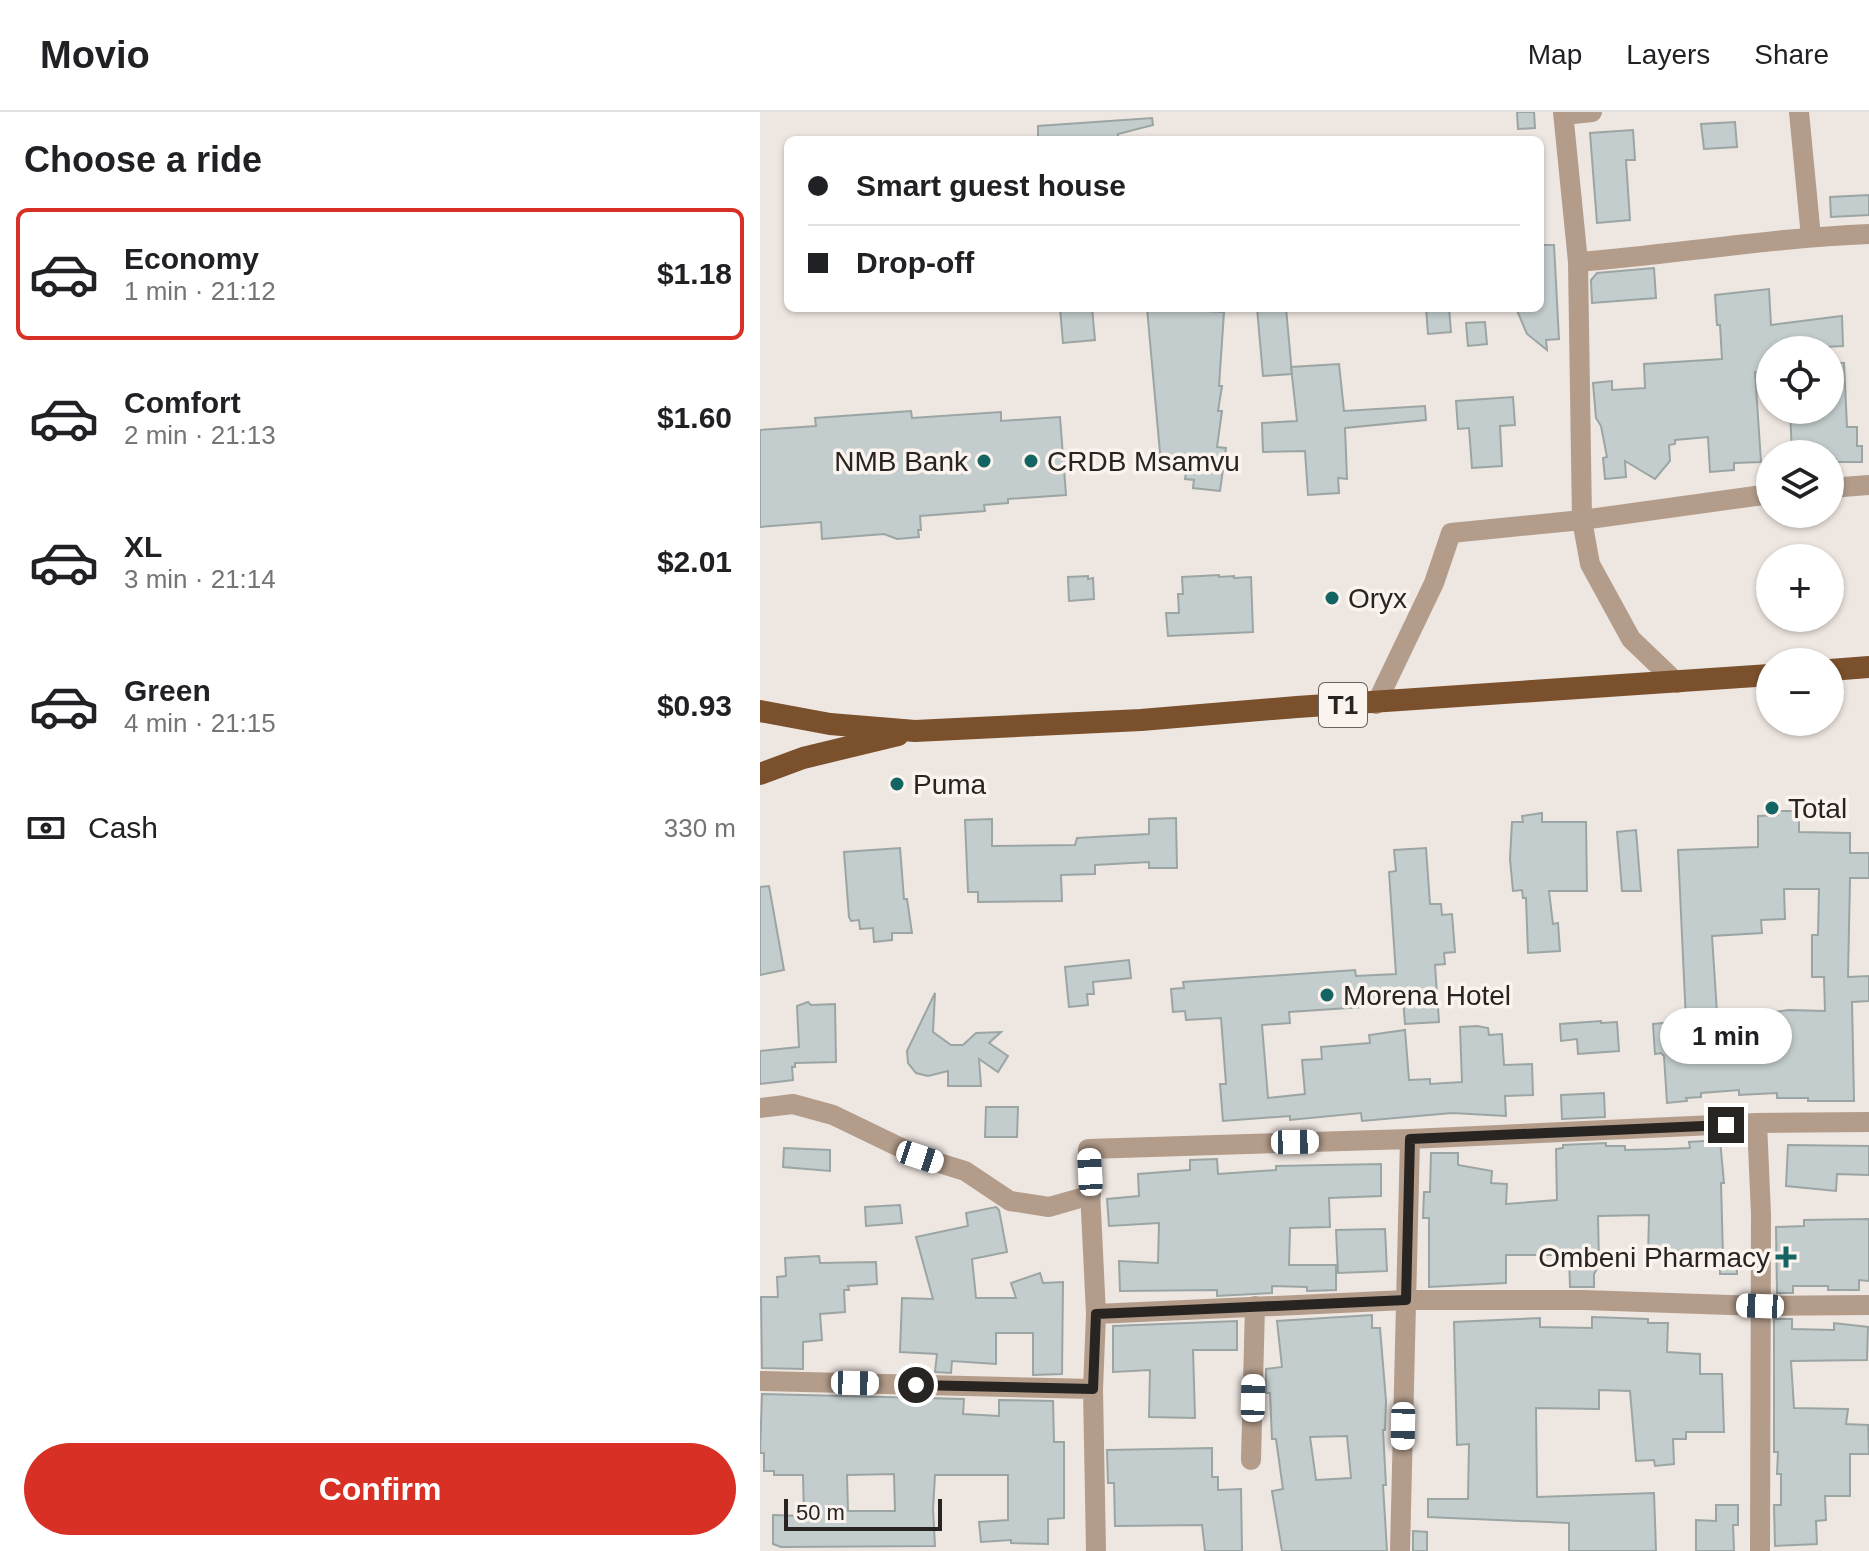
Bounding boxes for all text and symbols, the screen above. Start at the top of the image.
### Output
text: Movio [40,34,150,76]
text: Map [1528,39,1582,70]
text: Layers [1626,39,1710,70]
text: Share [1754,39,1829,70]
text: Choose a ride [24,139,262,180]
text: Smart guest house [856,169,1126,202]
icon: car [28,238,100,310]
text: Economy [124,242,259,275]
text: Drop-off [856,246,974,279]
text: $1.18 [657,257,732,290]
text: 1 min · 21:12 [124,276,276,306]
map controls [1756,336,1844,736]
button: locate [1756,336,1844,424]
icon: car [28,382,100,454]
text: Comfort [124,386,241,419]
text: $1.60 [657,401,732,434]
text: 2 min · 21:13 [124,420,276,450]
button: layers [1756,440,1844,528]
place label: NMB Bank [834,446,969,477]
place label: CRDB Msamvu [1047,446,1240,477]
marker: NMB Bank [975,452,993,470]
marker: CRDB Msamvu [1022,452,1040,470]
icon: car [28,526,100,598]
text: XL [124,530,162,563]
button: + [1756,544,1844,632]
text: $2.01 [657,545,732,578]
text: 3 min · 21:14 [124,564,276,594]
place label: Oryx [1348,583,1407,614]
marker: Oryx [1323,589,1341,607]
button: − [1756,648,1844,736]
icon: car [28,670,100,742]
text: Green [124,674,211,707]
road number: T1 [1319,683,1367,727]
text: $0.93 [657,689,732,722]
text: 4 min · 21:15 [124,708,276,738]
place label: Puma [913,769,987,800]
marker: Puma [888,775,906,793]
place label: Total [1788,793,1847,824]
marker: Total [1763,799,1781,817]
icon: cash [24,806,68,850]
text: Cash [88,811,158,844]
text: 330 m [664,813,736,843]
place label: Morena Hotel [1343,980,1511,1011]
marker: Morena Hotel [1318,986,1336,1004]
callout: 1 min [1660,1009,1792,1065]
text: 1 min [1692,1021,1760,1051]
route end [1708,1107,1744,1143]
car [1271,1130,1319,1154]
car [893,1138,947,1176]
car [1077,1147,1103,1197]
place label: Ombeni Pharmacy [1538,1242,1770,1273]
marker: Ombeni Pharmacy [1777,1248,1795,1266]
car [1736,1293,1784,1319]
route start [898,1367,934,1403]
car [831,1371,879,1395]
car [1241,1374,1265,1422]
car [1391,1402,1415,1450]
button: Confirm [24,1443,736,1535]
scale bar [784,1495,942,1531]
text: 50 m [796,1500,845,1525]

